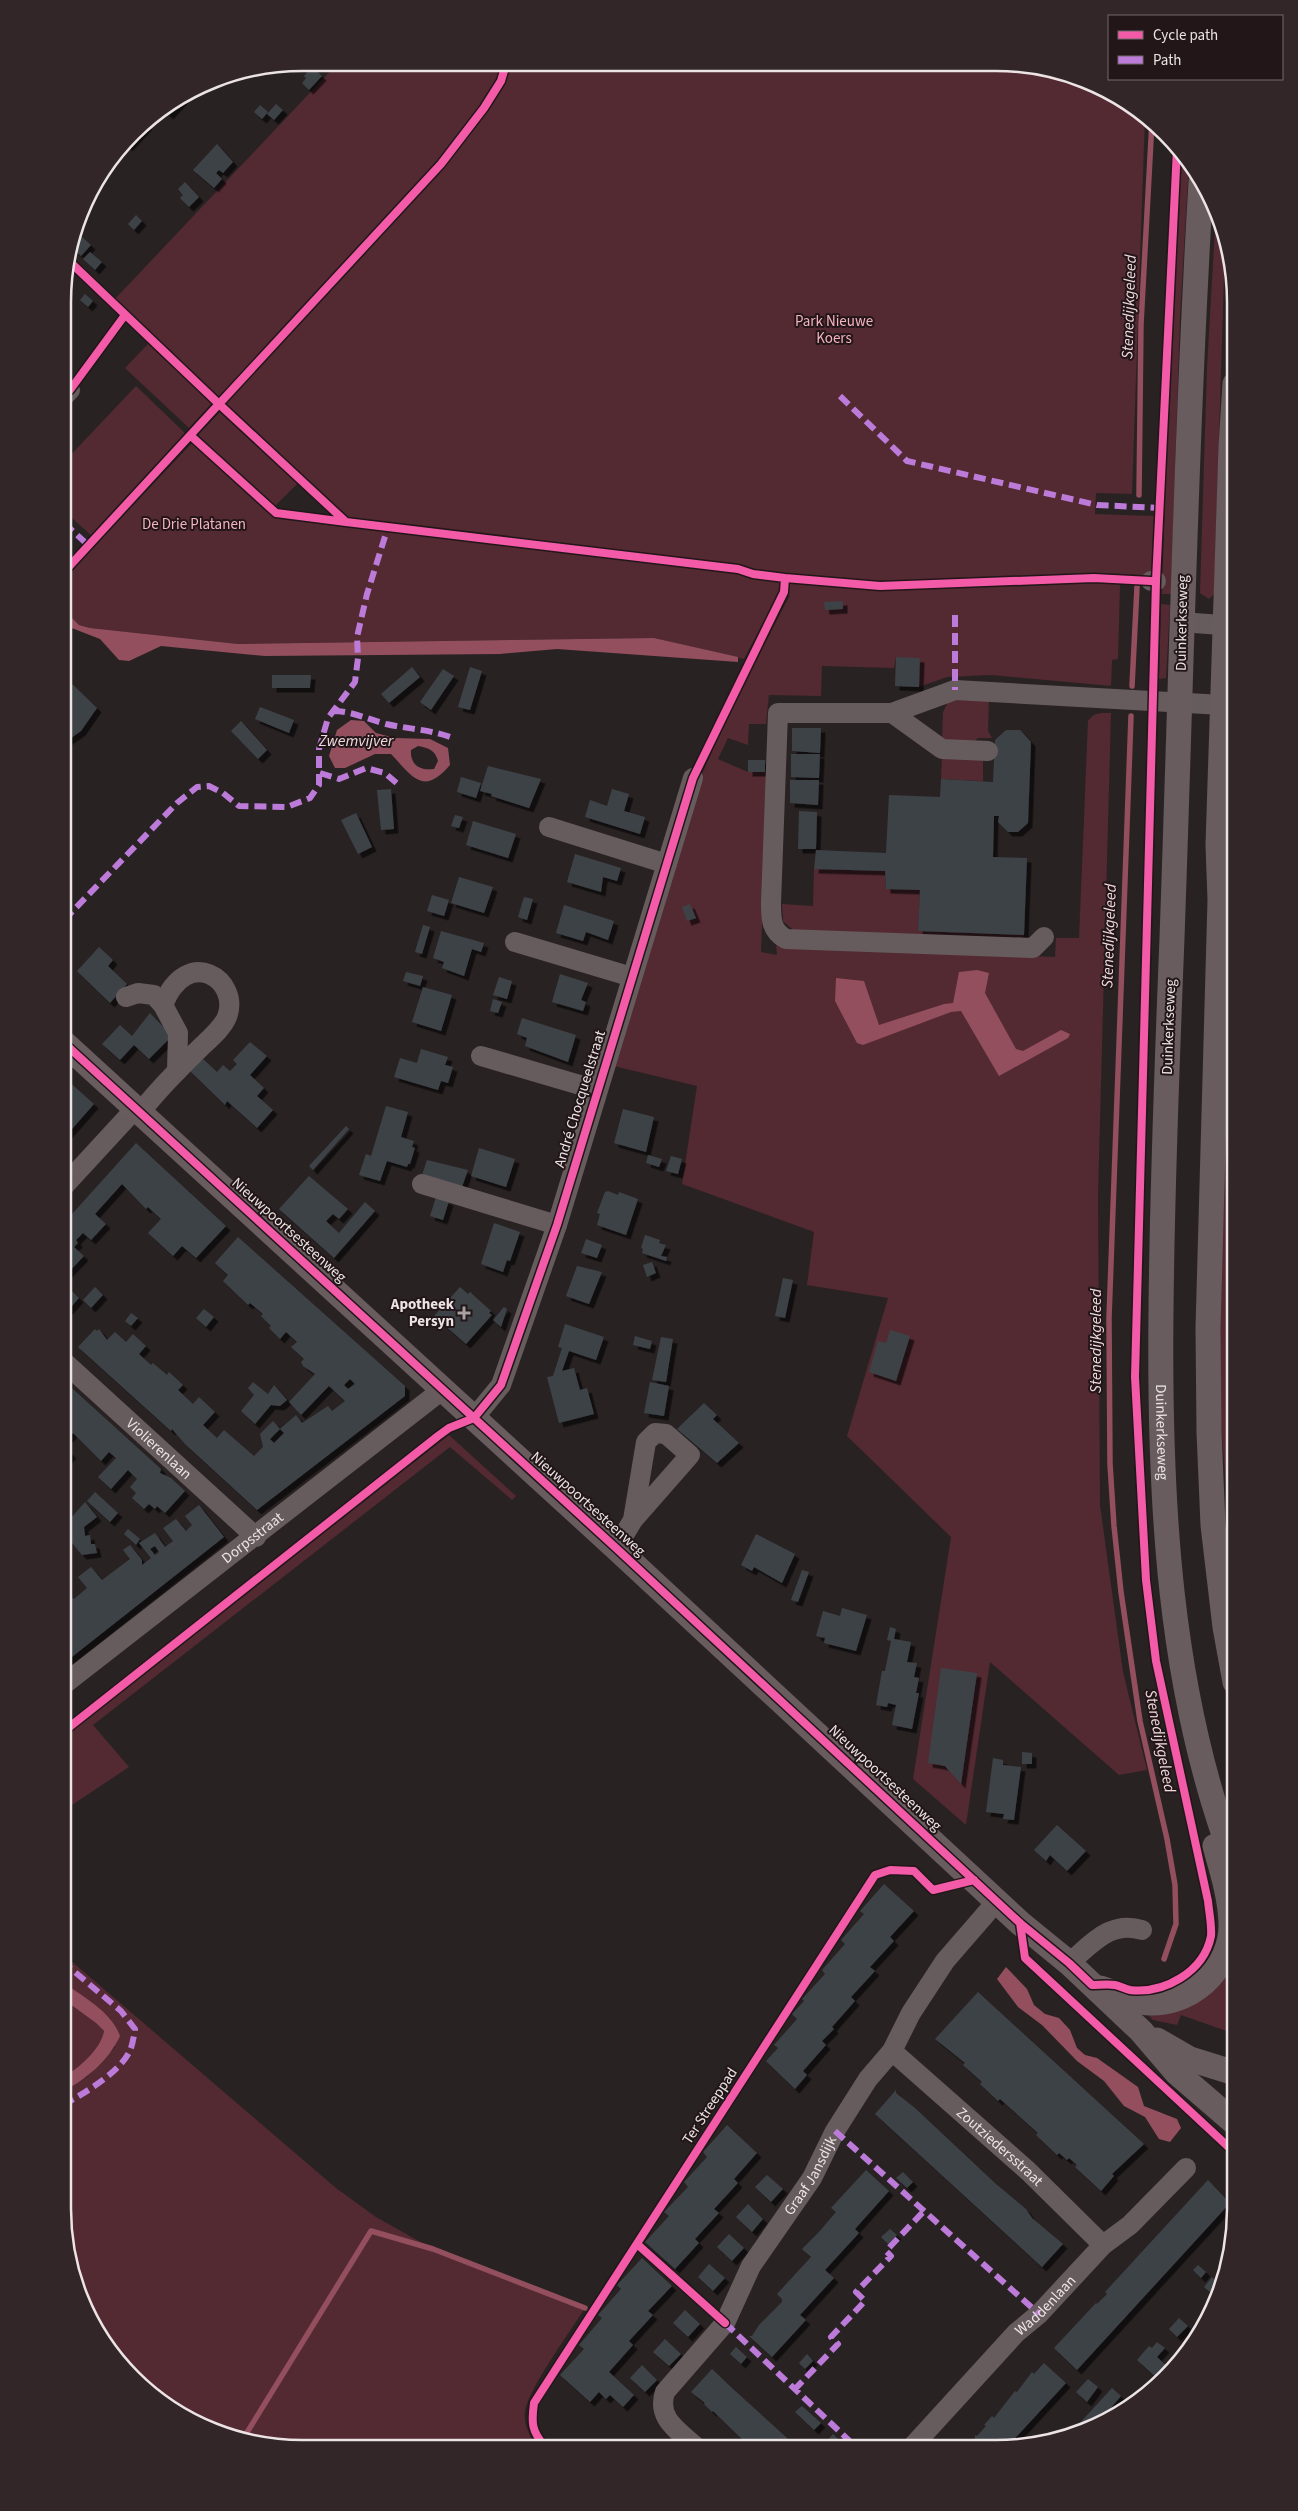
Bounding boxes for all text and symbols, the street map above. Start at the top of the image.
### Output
legend [1108,15,1283,80]
text: Cycle path [1153,25,1218,46]
text: Path [1153,50,1181,71]
water label: Stenedijkgeleed [1116,254,1142,360]
park label: Park Nieuwe Koers [795,311,873,349]
park label: De Drie Platanen [142,514,246,535]
street label: Duinkerkseweg [1171,574,1193,671]
water label: Zwemvijver [318,730,395,752]
water label: Stenedijkgeleed [1096,883,1122,989]
street label: Duinkerkseweg [1157,978,1181,1075]
street label: André Chocqueelstraat [549,1028,611,1170]
street label: Nieuwpoortsesteenweg [227,1173,351,1288]
water label: Stenedijkgeleed [1085,1288,1107,1393]
place label: Apotheek Persyn [390,1294,455,1332]
marker: Apotheek Persyn [458,1307,470,1319]
street label: Duinkerkseweg [1150,1384,1174,1481]
street label: Violierenlaan [122,1413,197,1484]
street label: Nieuwpoortsesteenweg [526,1447,650,1562]
street label: Dorpsstraat [217,1507,288,1568]
water label: Stenedijkgeleed [1139,1688,1181,1795]
street label: Nieuwpoortsesteenweg [824,1720,947,1836]
street label: Ter Streeppad [677,2064,743,2148]
street label: Zoutziedersstraat [952,2102,1048,2191]
street label: Graaf Jansdijk [779,2132,842,2220]
street label: Waddenlaan [1010,2270,1081,2340]

